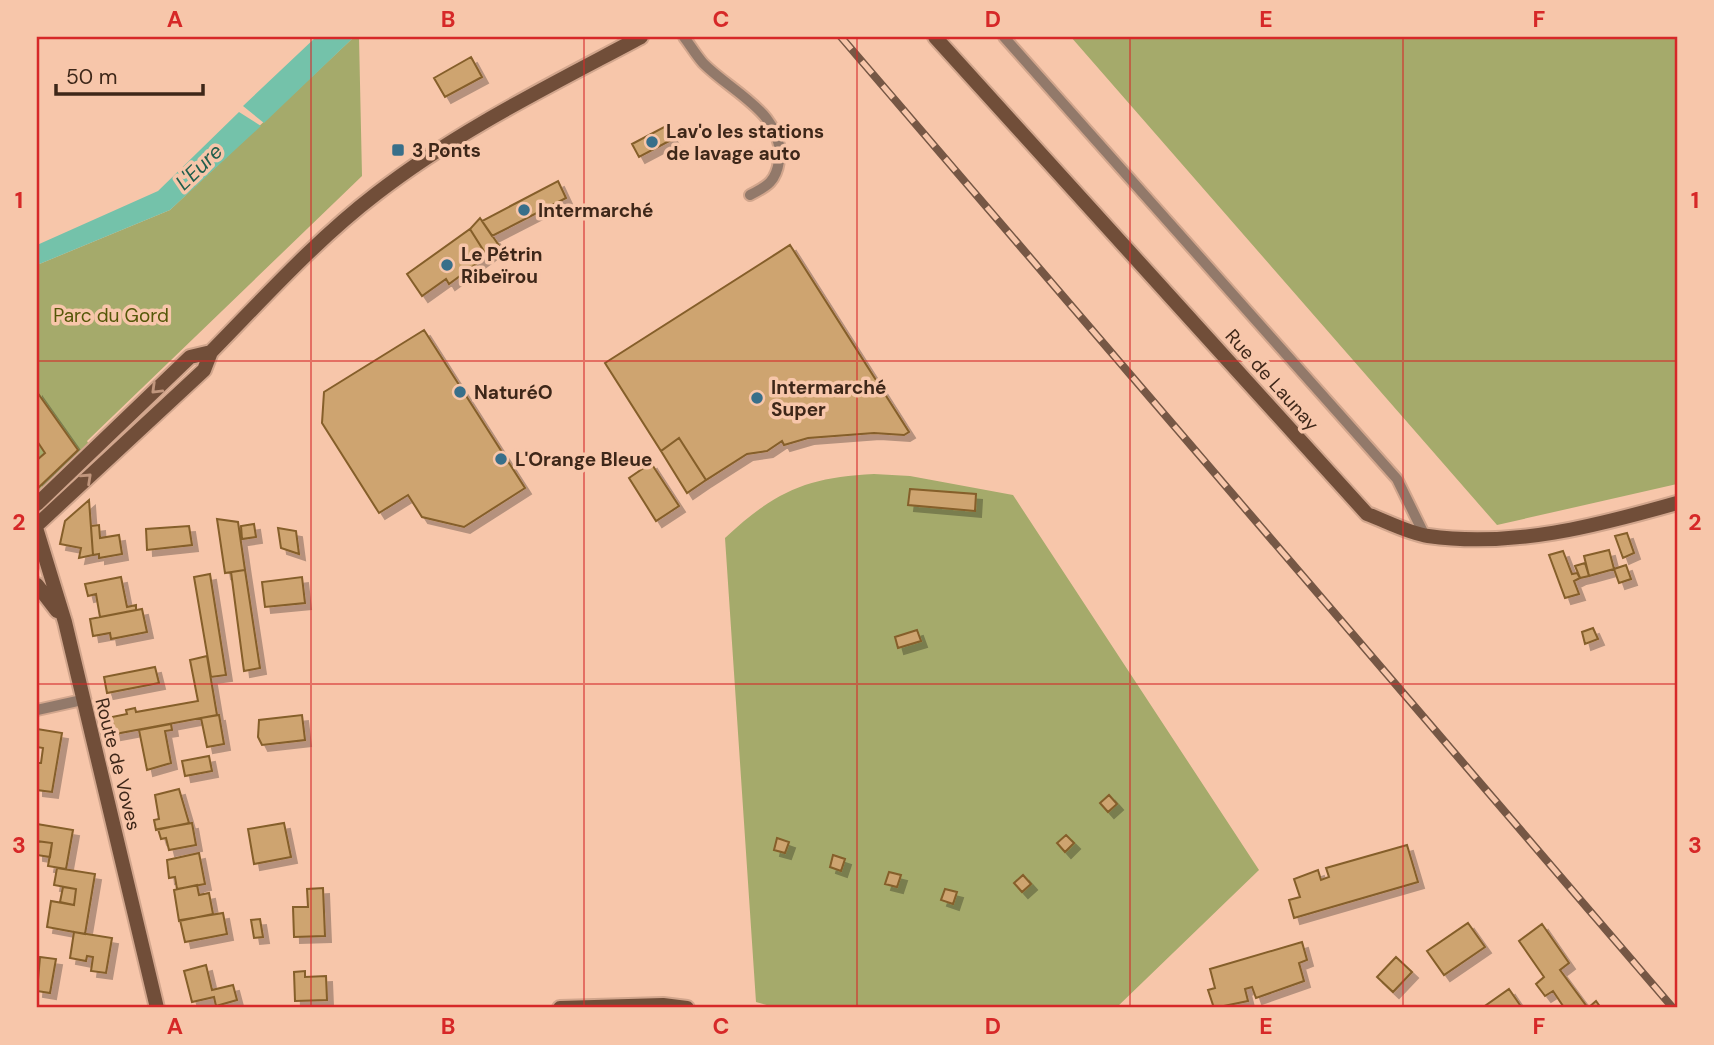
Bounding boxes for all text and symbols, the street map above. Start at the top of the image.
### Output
text: A [167,4,183,34]
text: B [441,4,455,34]
text: C [713,4,729,34]
text: D [985,4,1001,34]
text: E [1259,4,1273,34]
text: F [1533,4,1546,34]
scale bar [56,52,203,96]
text: 50 m [66,63,117,91]
place label: Lav'o les stations de lavage auto [666,119,824,166]
marker: Lav'o les stations de lavage auto [644,134,660,150]
water label: L'Eure [169,138,229,196]
place label: 3 Ponts [412,138,481,163]
marker: 3 Ponts [390,142,406,158]
text: 1 [15,185,23,215]
text: 1 [1691,185,1699,215]
place label: Intermarché [538,198,653,223]
marker: Intermarché [516,202,532,218]
place label: Le Pétrin Ribeïrou [461,242,543,289]
marker: Le Pétrin Ribeïrou [439,257,455,273]
park label: Parc du Gord [53,303,169,328]
street label: Rue de Launay [1220,324,1325,436]
place label: Intermarché Super [771,375,886,422]
place label: NaturéO [474,380,553,405]
one-way arrow [151,381,164,394]
marker: NaturéO [452,384,468,400]
marker: Intermarché Super [749,390,765,406]
place label: L'Orange Bleue [515,447,652,472]
marker: L'Orange Bleue [493,451,509,467]
one-way arrow [78,474,91,487]
text: 2 [12,507,26,537]
text: 2 [1688,507,1702,537]
street label: Route de Voves [89,695,147,833]
text: 3 [12,830,26,860]
text: 3 [1688,830,1702,860]
text: A [167,1011,183,1041]
text: B [441,1011,455,1041]
text: C [713,1011,729,1041]
text: D [985,1011,1001,1041]
text: E [1259,1011,1273,1041]
text: F [1533,1011,1546,1041]

